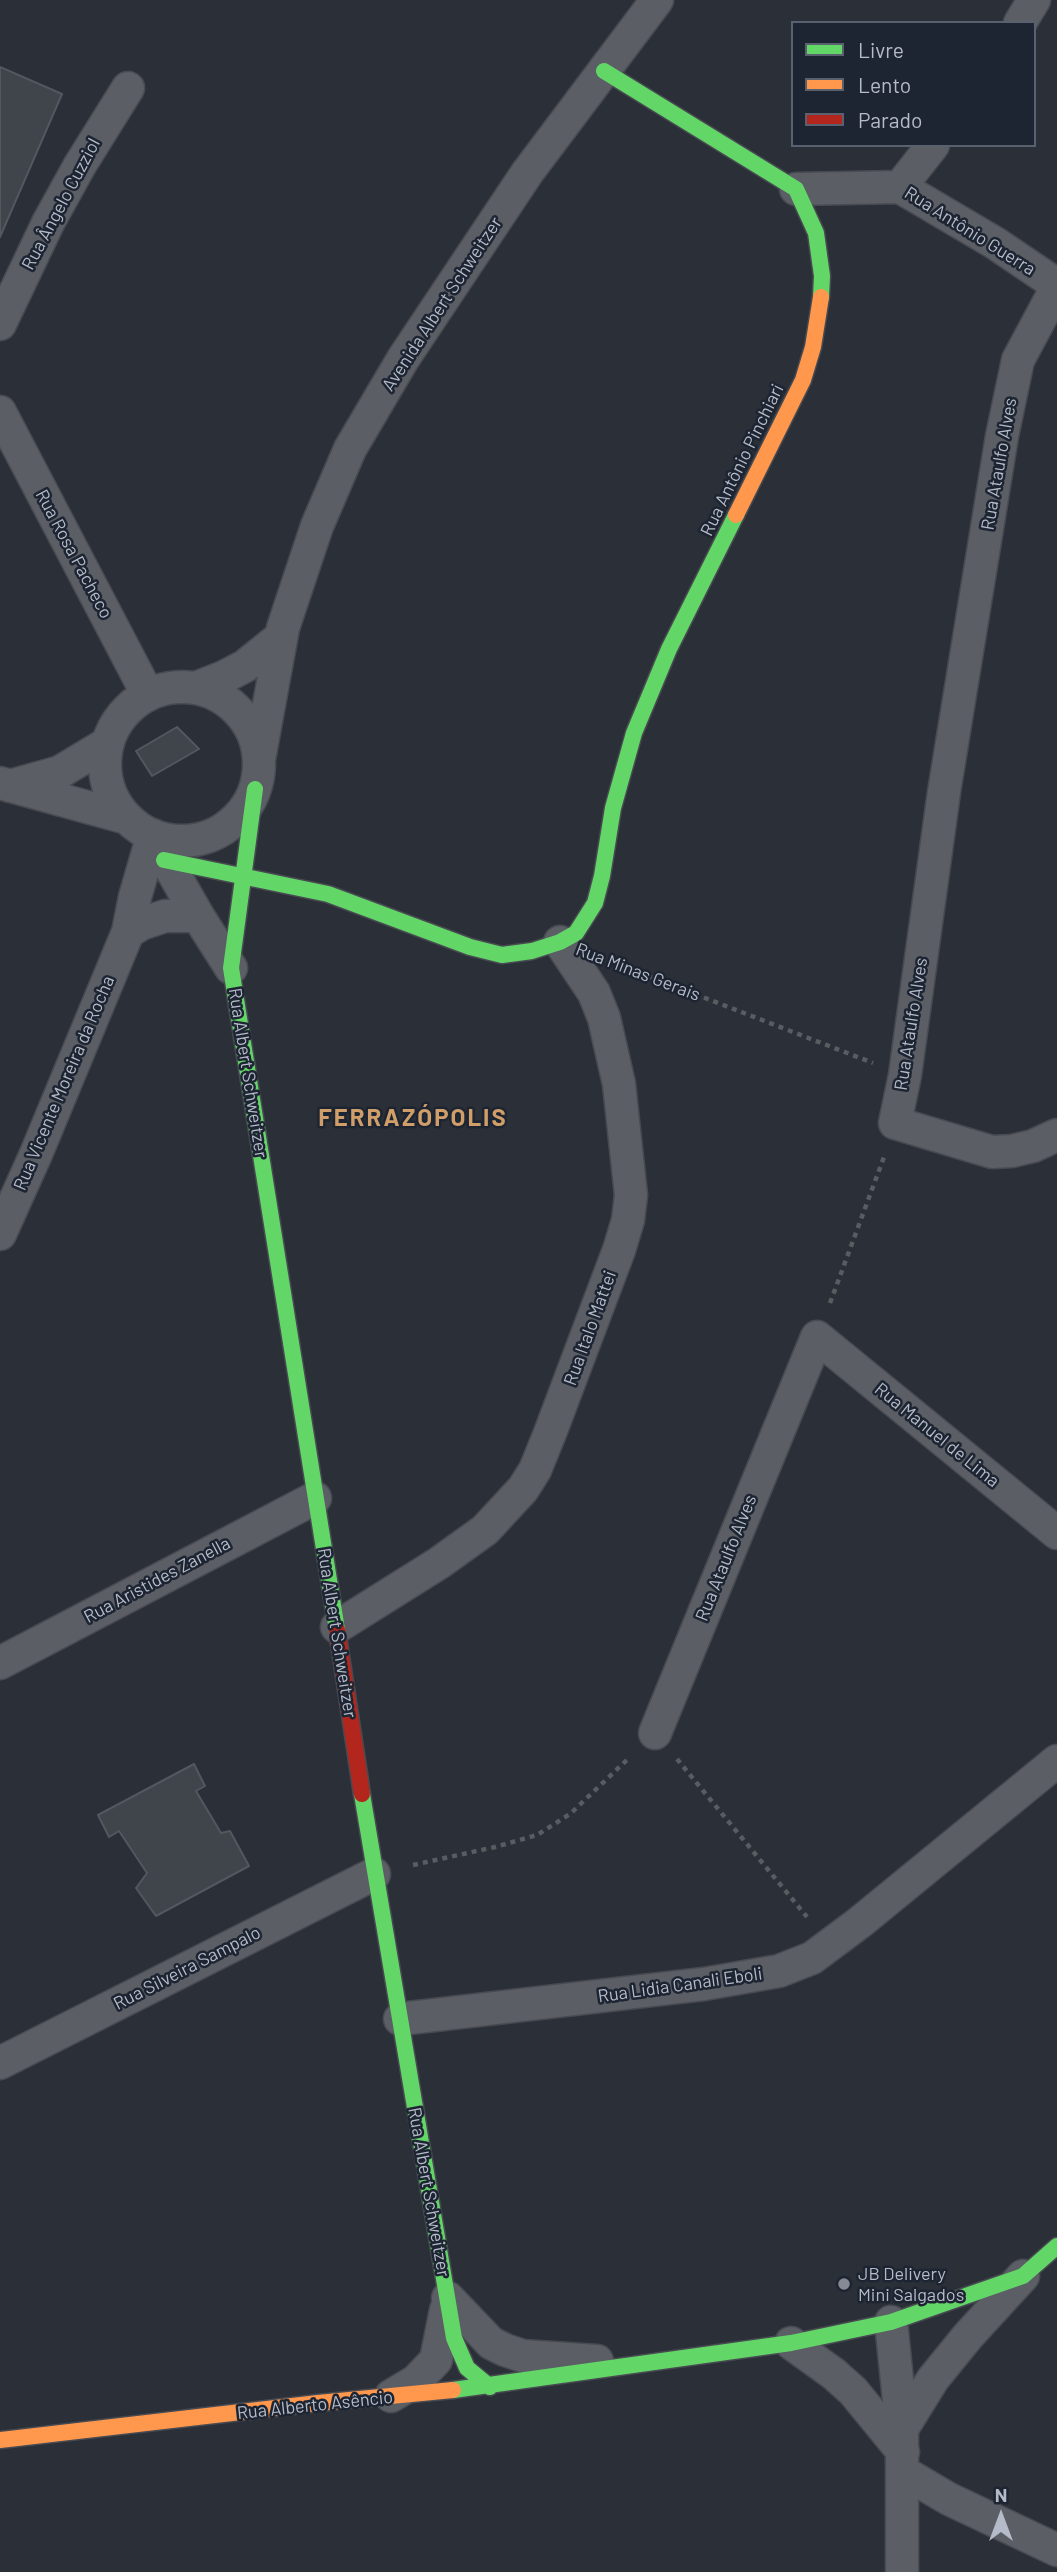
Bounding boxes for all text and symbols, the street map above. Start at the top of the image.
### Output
legend [791,21,1036,147]
text: Livre [858,37,904,62]
text: Lento [858,72,911,97]
text: Parado [858,107,922,132]
street label: Rua Ângelo Cuzziol [17,134,105,274]
street label: Rua Antônio Guerra [901,182,1039,280]
street label: Avenida Albert Schweitzer [378,213,506,395]
street label: Rua Antônio Pinchiari [696,380,788,540]
street label: Rua Ataulfo Alves [977,396,1021,532]
street label: Rua Rosa Pacheco [31,486,117,622]
street label: Rua Minas Gerais [573,938,703,1006]
street label: Rua Ataulfo Alves [890,956,932,1092]
street label: Rua Vicente Moreira da Rocha [9,972,119,1194]
street label: Rua Albert Schweitzer [224,986,272,1160]
district label: FERRAZÓPOLIS [320,1104,506,1132]
street label: Rua Italo Mattei [559,1268,621,1388]
street label: Rua Manuel de Lima [870,1378,1004,1492]
street label: Rua Ataulfo Alves [691,1492,761,1624]
street label: Rua Aristides Zanella [80,1532,234,1628]
street label: Rua Albert Schweitzer [313,1546,361,1720]
street label: Rua Silveira Sampalo [110,1922,264,2014]
street label: Rua Lidia Canali Eboli [596,1963,764,2007]
street label: Rua Albert Schweitzer [403,2106,455,2278]
place label: JB Delivery Mini Salgados [858,2263,964,2306]
marker: JB Delivery Mini Salgados [836,2276,852,2292]
street label: Rua Alberto Asêncio [236,2386,394,2424]
north arrow [966,2481,1036,2551]
text: N [995,2483,1007,2506]

